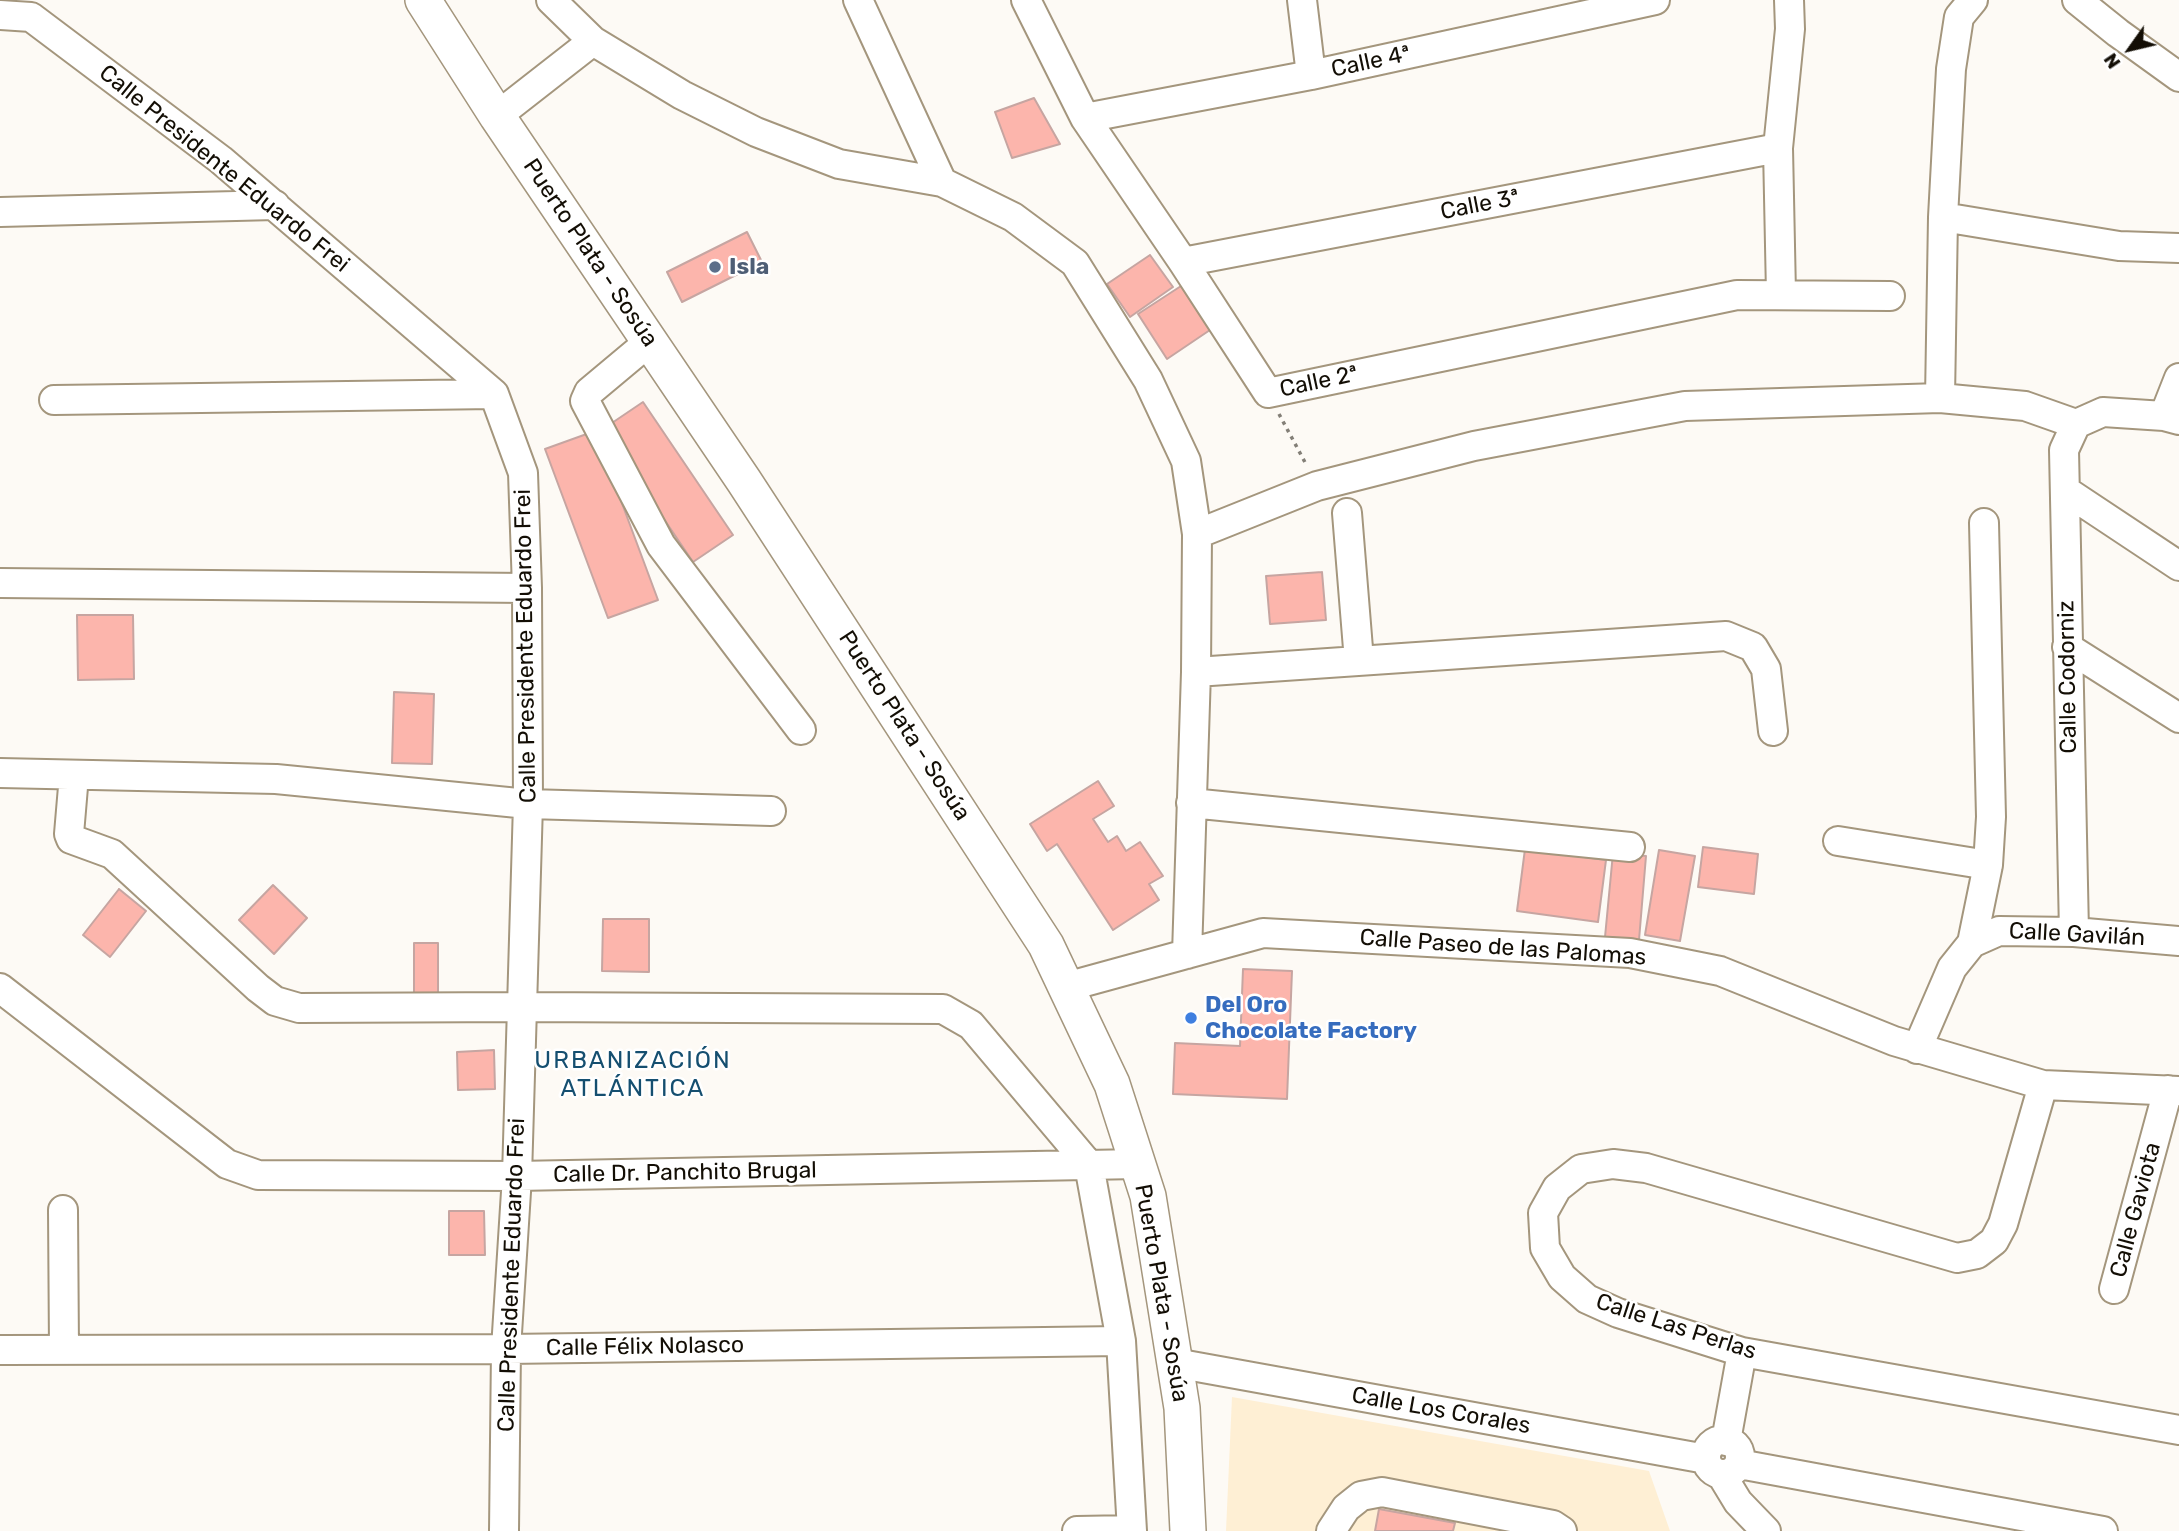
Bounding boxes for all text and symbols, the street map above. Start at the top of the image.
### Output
north arrow [2095,14,2165,84]
street label: Calle 4ª [1329,40,1413,84]
text: N [2099,49,2126,73]
street label: Calle Presidente Eduardo Frei [93,59,355,279]
street label: Puerto Plata - Sosúa [517,154,663,352]
street label: Calle 3ª [1438,184,1522,226]
place label: Isla [729,253,769,281]
marker: Isla [707,259,723,275]
street label: Calle 2ª [1277,360,1361,404]
street label: Calle Presidente Eduardo Frei [509,489,543,803]
street label: Calle Codorniz [2053,600,2083,754]
street label: Puerto Plata - Sosúa [832,626,976,826]
street label: Calle Gavilán [2008,918,2146,952]
street label: Calle Paseo de las Palomas [1359,924,1647,972]
place label: Del Oro Chocolate Factory [1205,991,1417,1045]
marker: Del Oro Chocolate Factory [1183,1010,1199,1026]
district label: URBANIZACIÓN ATLÁNTICA [536,1047,730,1103]
street label: Calle Presidente Eduardo Frei [493,1118,531,1432]
street label: Calle Gaviota [2105,1139,2167,1281]
street label: Calle Dr. Panchito Brugal [553,1157,817,1189]
street label: Puerto Plata - Sosúa [1128,1182,1194,1404]
street label: Calle Las Perlas [1592,1288,1760,1366]
street label: Calle Félix Nolasco [546,1331,744,1363]
street label: Calle Los Corales [1350,1382,1532,1440]

